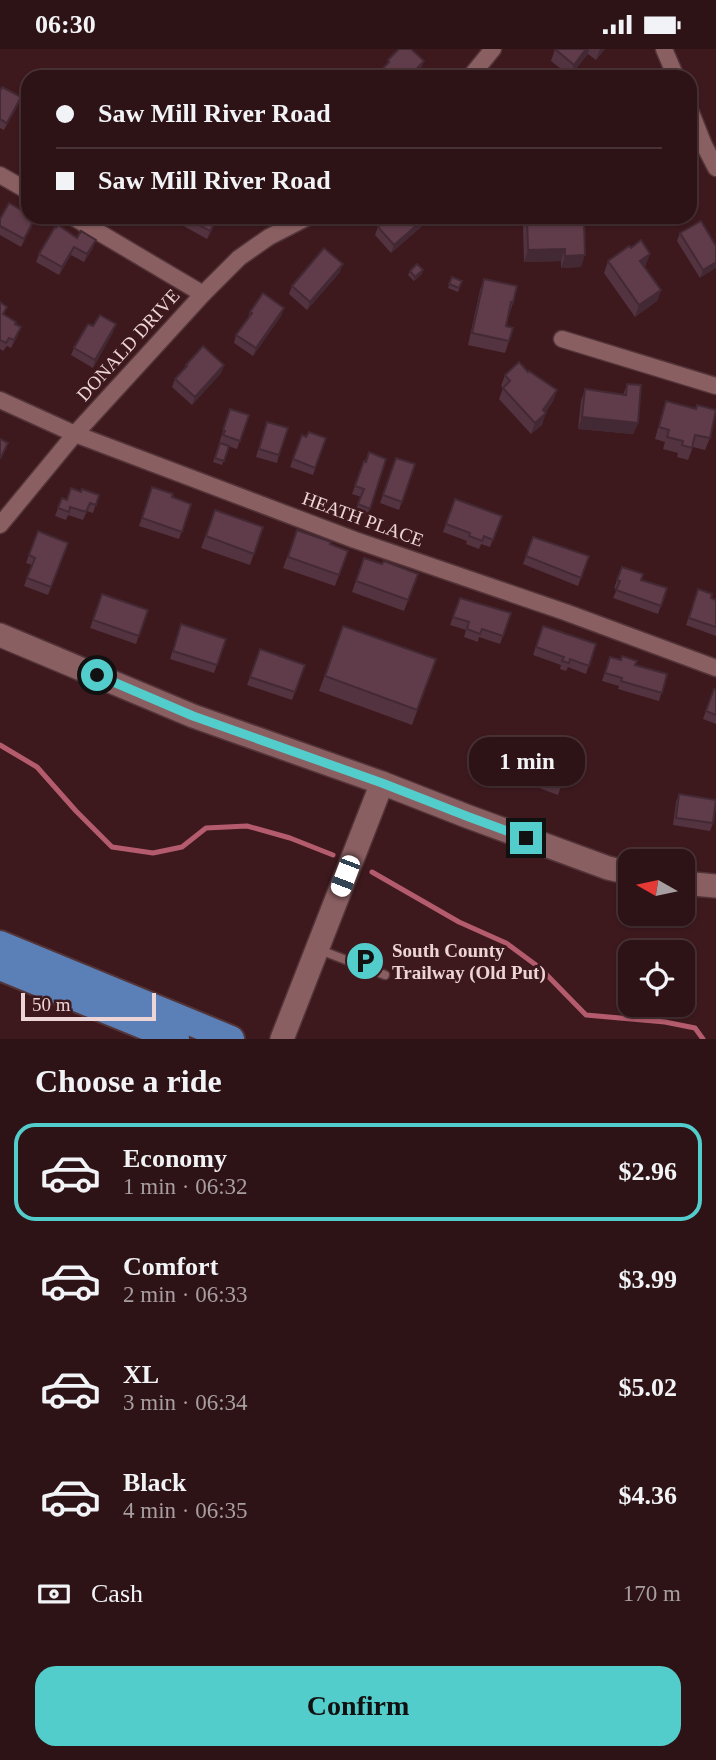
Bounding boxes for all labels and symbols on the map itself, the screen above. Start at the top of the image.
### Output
street label: DONALD DRIVE [72,285,184,405]
street label: HEATH PLACE [300,487,426,551]
route start [81,659,113,691]
callout: 1 min [468,737,584,785]
route end [510,822,542,854]
north arrow [618,849,695,926]
car [328,853,363,899]
parking icon: South County Trailway (Old Put) [344,940,386,982]
place label: South County Trailway (Old Put) [392,940,546,984]
scale bar [21,990,156,1022]

